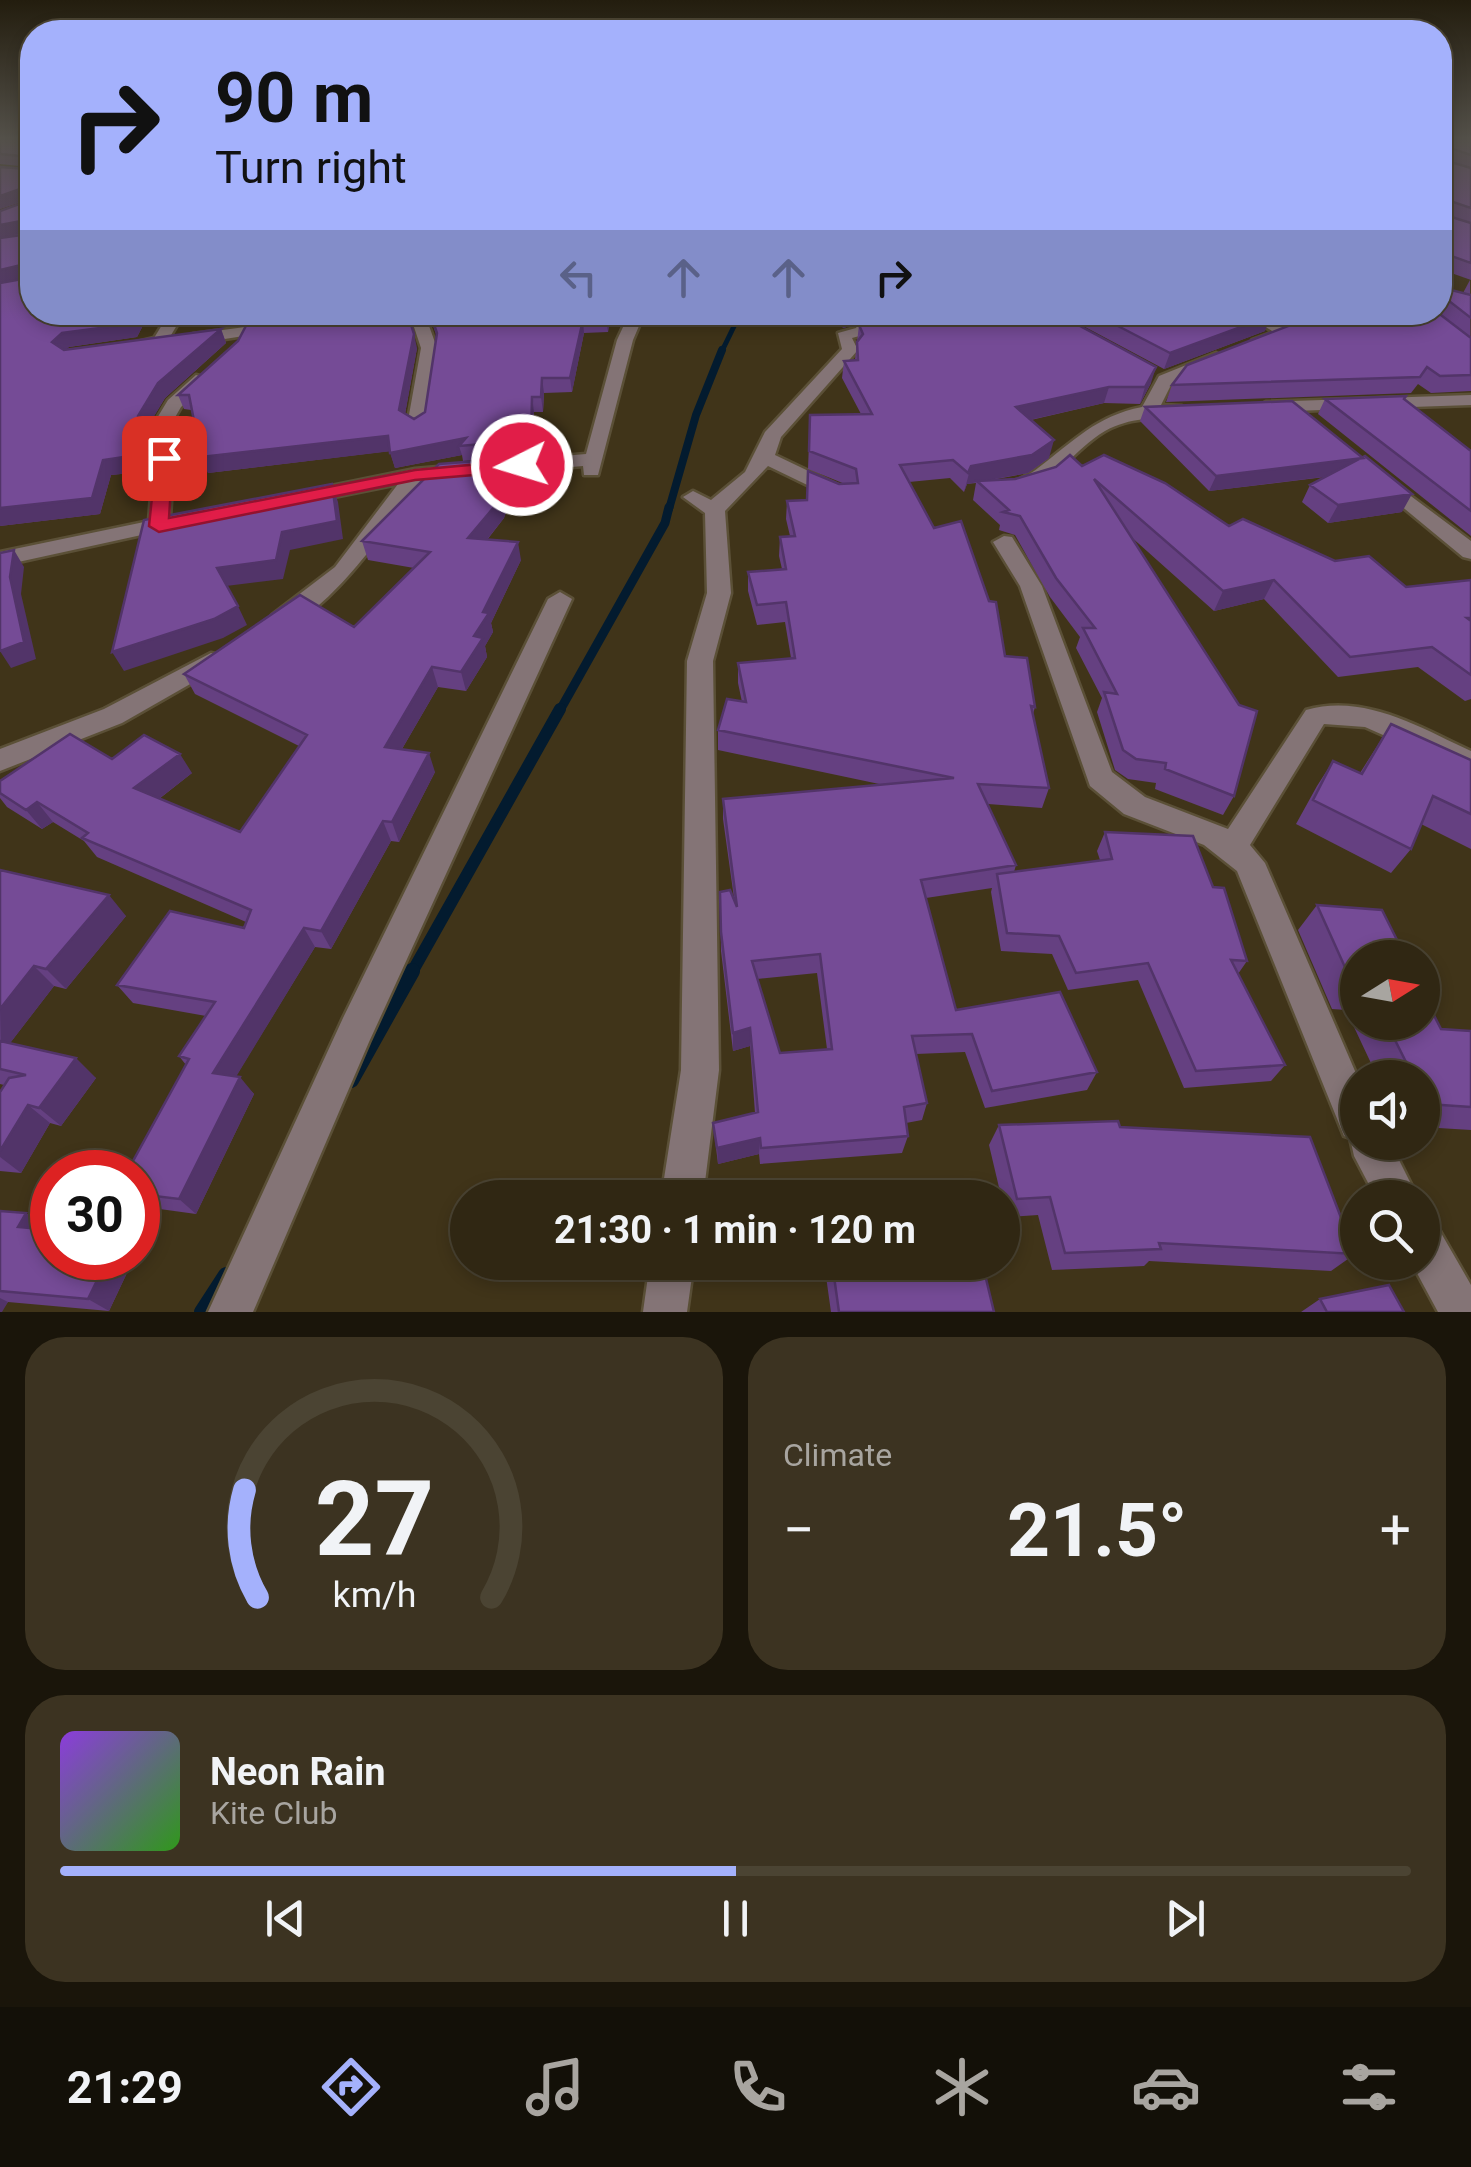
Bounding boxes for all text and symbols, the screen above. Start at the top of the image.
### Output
text: 90 m [215,57,373,139]
icon: right [50,60,180,190]
text: Turn right [215,141,407,194]
icon: left [551,250,606,305]
icon: ahead [656,250,711,305]
icon: ahead [761,250,816,305]
icon: right [866,250,921,305]
position arrow [470,413,574,517]
pin [122,416,207,501]
icon: arrive [137,431,192,486]
north arrow [1340,940,1440,1040]
map controls [1340,940,1440,1280]
button: sound [1340,1060,1440,1160]
speed limit sign: 30 [30,1150,160,1280]
button: search [1340,1180,1440,1280]
text: 21:30 · 1 min · 120 m [554,1208,916,1252]
text: Climate [783,1436,892,1474]
text: 27 [314,1459,434,1580]
text: 21.5° [1007,1486,1187,1574]
text: − [783,1498,814,1562]
text: + [1380,1498,1411,1562]
text: km/h [332,1574,416,1616]
text: Neon Rain [210,1750,386,1794]
text: Kite Club [210,1794,337,1832]
icon: previous [258,1891,313,1946]
icon: pause [708,1891,763,1946]
icon: next [1158,1891,1213,1946]
icon: directions [316,2052,386,2122]
icon: music [520,2052,590,2122]
icon: phone [723,2052,793,2122]
icon: climate [927,2052,997,2122]
icon: car [1131,2052,1201,2122]
icon: filters [1334,2052,1404,2122]
text: 21:29 [67,2061,183,2114]

